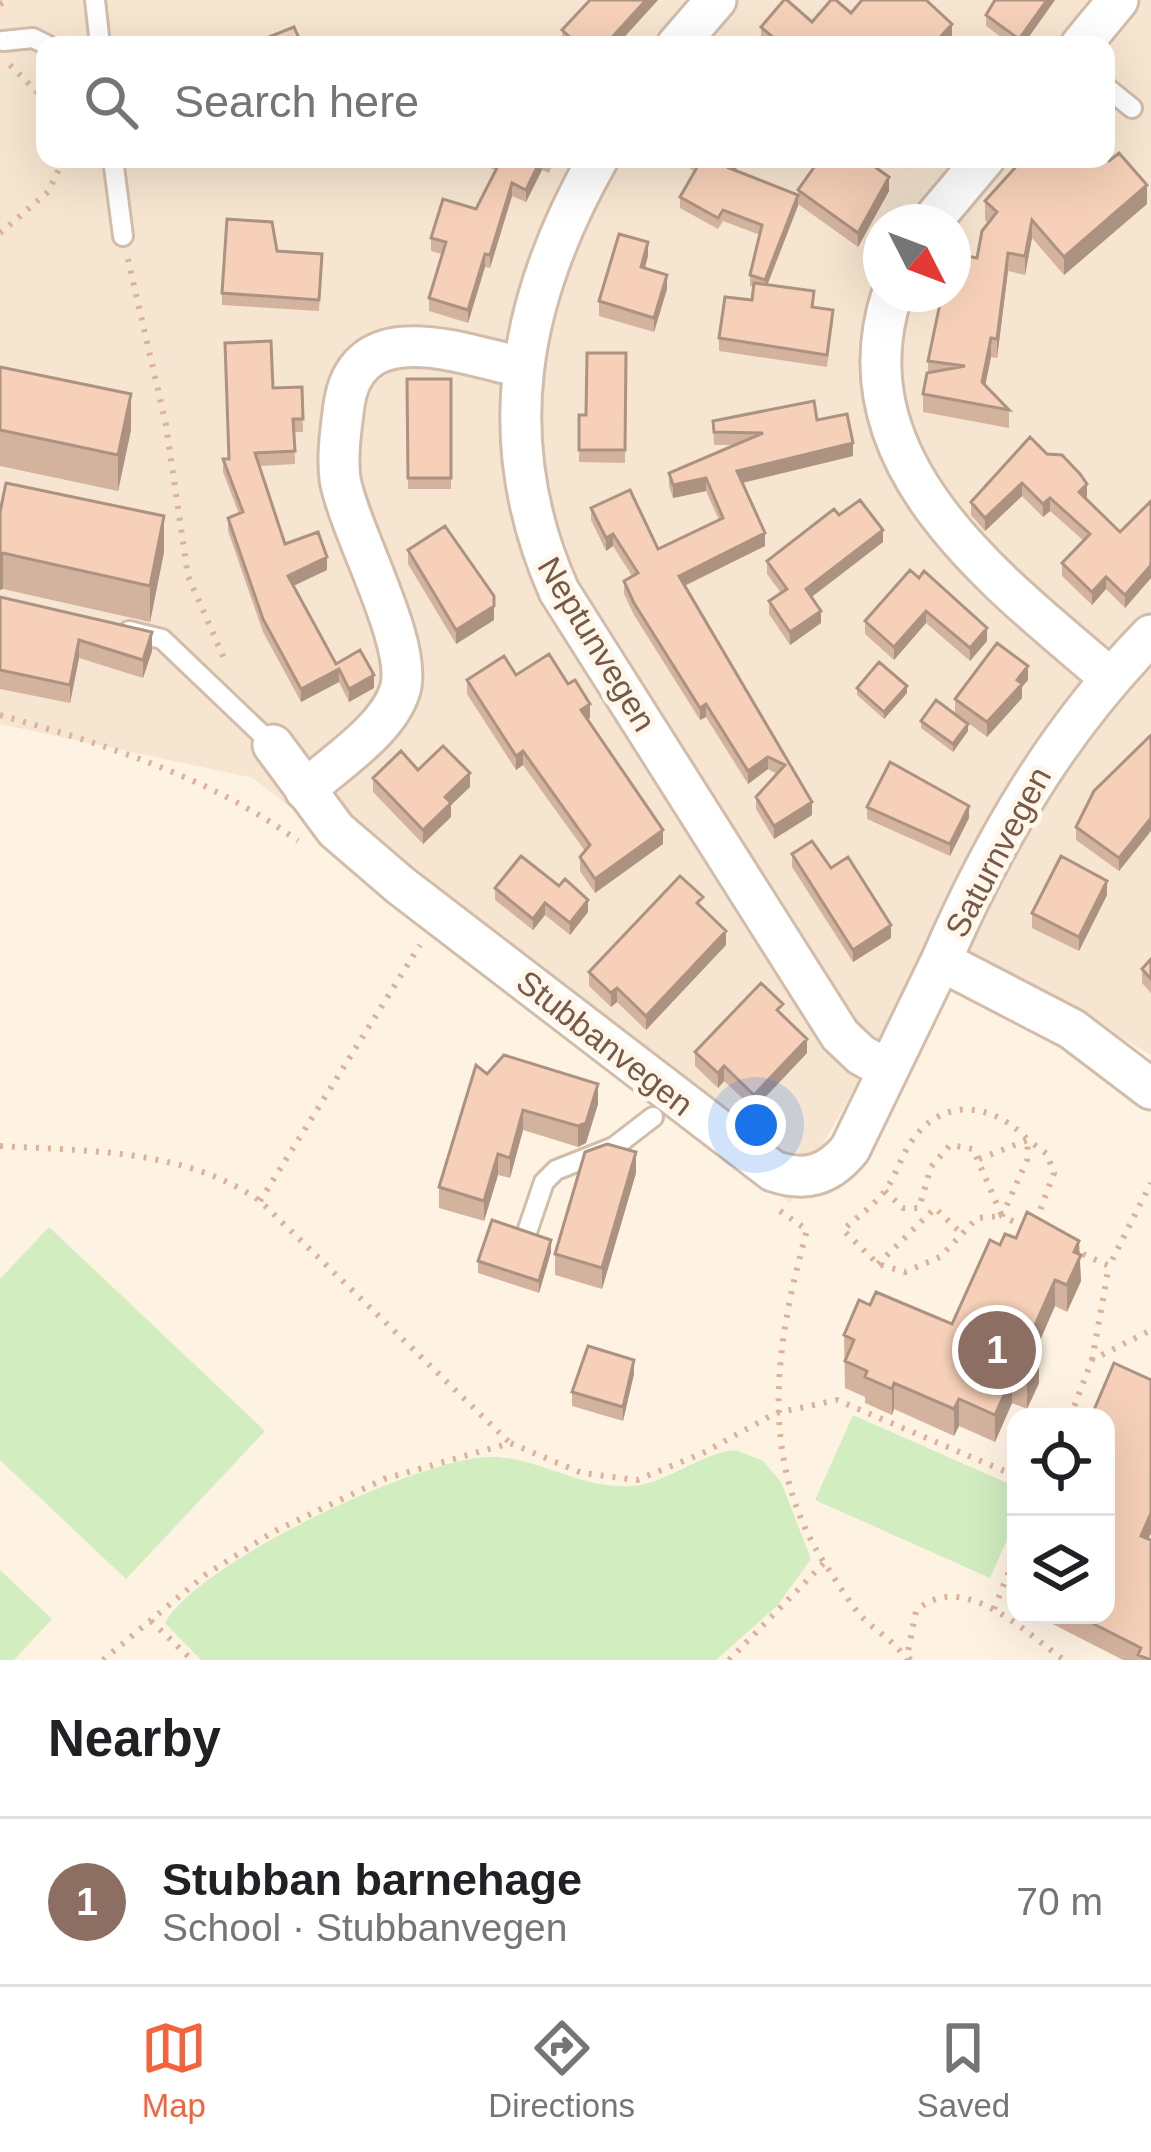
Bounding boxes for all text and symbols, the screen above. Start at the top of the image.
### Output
search box [36,36,1115,168]
icon: search [78,69,144,135]
text: Search here [174,76,419,127]
north arrow [863,204,971,312]
street label: Neptunvegen [531,550,663,738]
street label: Saturnvegen [938,761,1058,943]
street label: Stubbanvegen [510,963,700,1123]
your location [726,1095,786,1155]
pin: 1 [958,1305,1036,1395]
map controls [1007,1408,1115,1624]
button: locate [1007,1408,1115,1516]
button: layers [1007,1516,1115,1624]
text: Nearby [48,1710,221,1767]
text: Stubban barnehage [162,1854,582,1905]
text: 1 [76,1880,98,1923]
text: 70 m [1016,1880,1103,1923]
text: School · Stubbanvegen [162,1906,567,1949]
tab: Map [141,2015,207,2125]
tab: Directions [488,2015,635,2125]
tab: Saved [917,2015,1010,2125]

